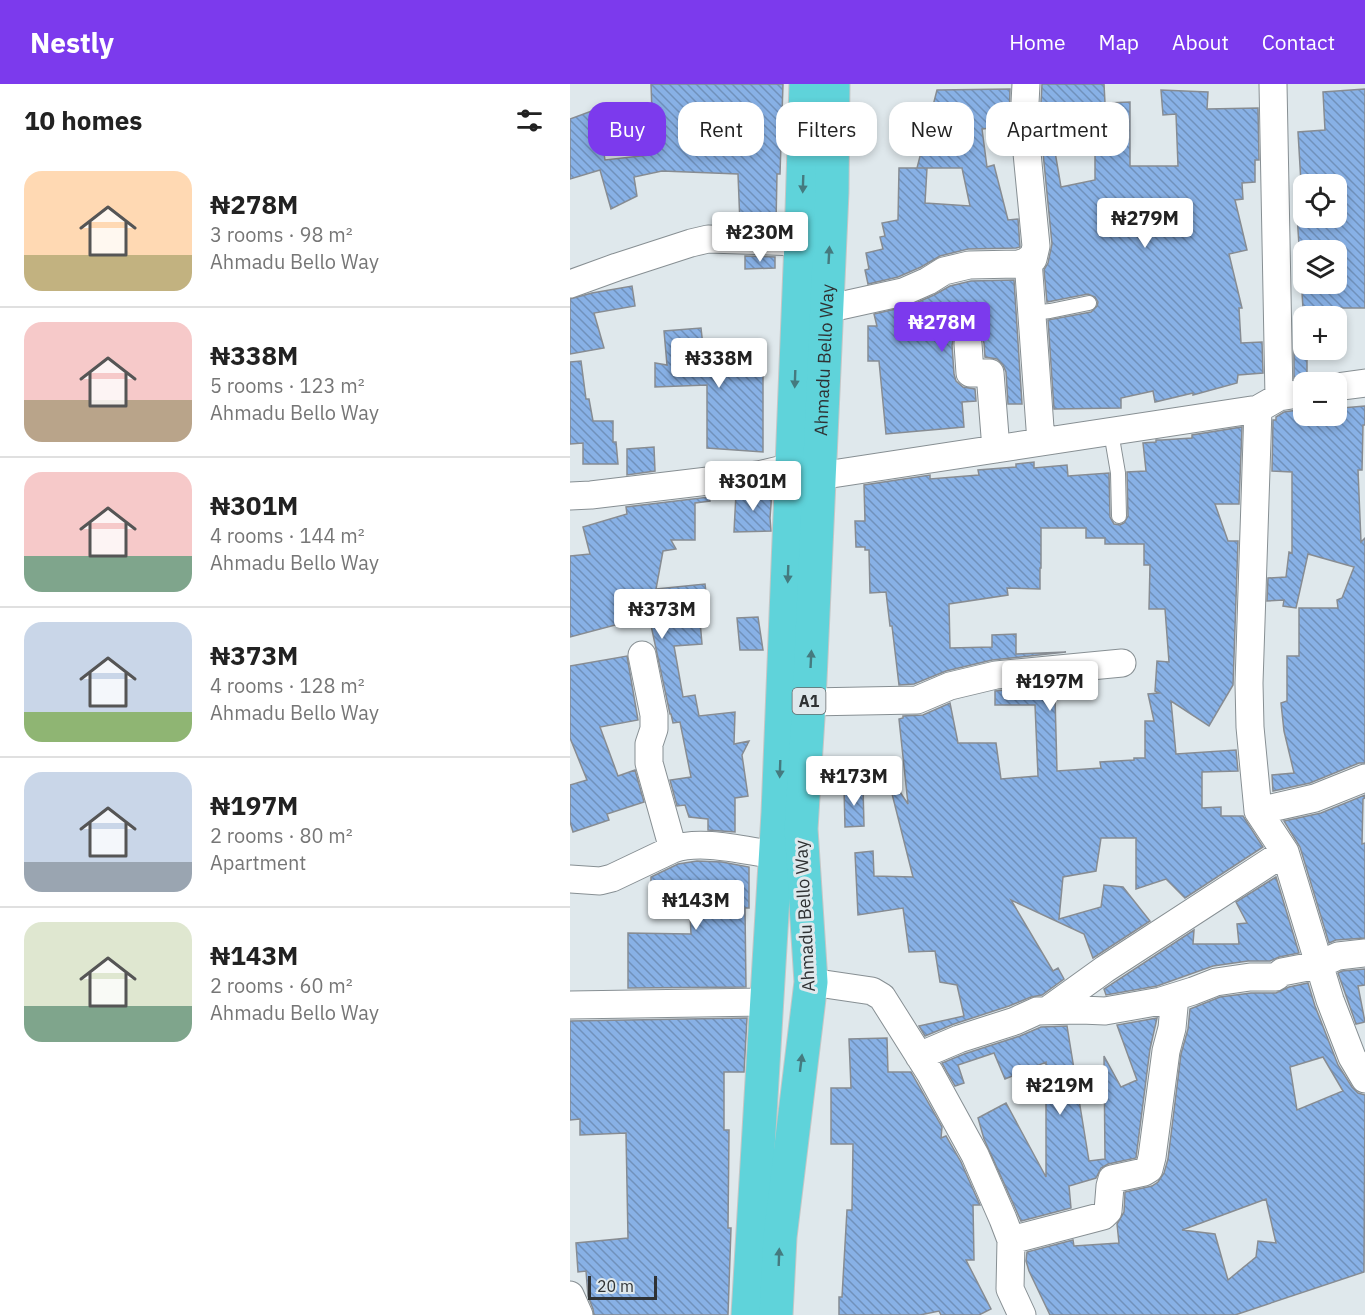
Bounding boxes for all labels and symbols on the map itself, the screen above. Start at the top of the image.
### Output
one-way arrow [798,175,807,194]
pin: ₦279M [1103,198,1187,249]
pin: ₦230M [718,212,802,263]
one-way arrow [824,245,833,264]
street label: Ahmadu Bello Way [809,283,839,436]
pin: ₦278M [900,302,984,353]
pin: ₦338M [677,338,761,389]
one-way arrow [791,370,800,389]
pin: ₦301M [711,461,795,512]
one-way arrow [783,565,792,584]
pin: ₦373M [620,589,704,640]
one-way arrow [806,650,815,669]
pin: ₦197M [1008,661,1092,712]
road number: A1 [792,688,826,714]
pin: ₦173M [812,756,896,807]
one-way arrow [775,760,785,779]
street label: Ahmadu Bello Way [789,839,820,993]
pin: ₦143M [654,880,738,931]
one-way arrow [797,1053,806,1072]
pin: ₦219M [1018,1065,1102,1116]
one-way arrow [774,1247,783,1266]
scale bar [588,1273,657,1300]

